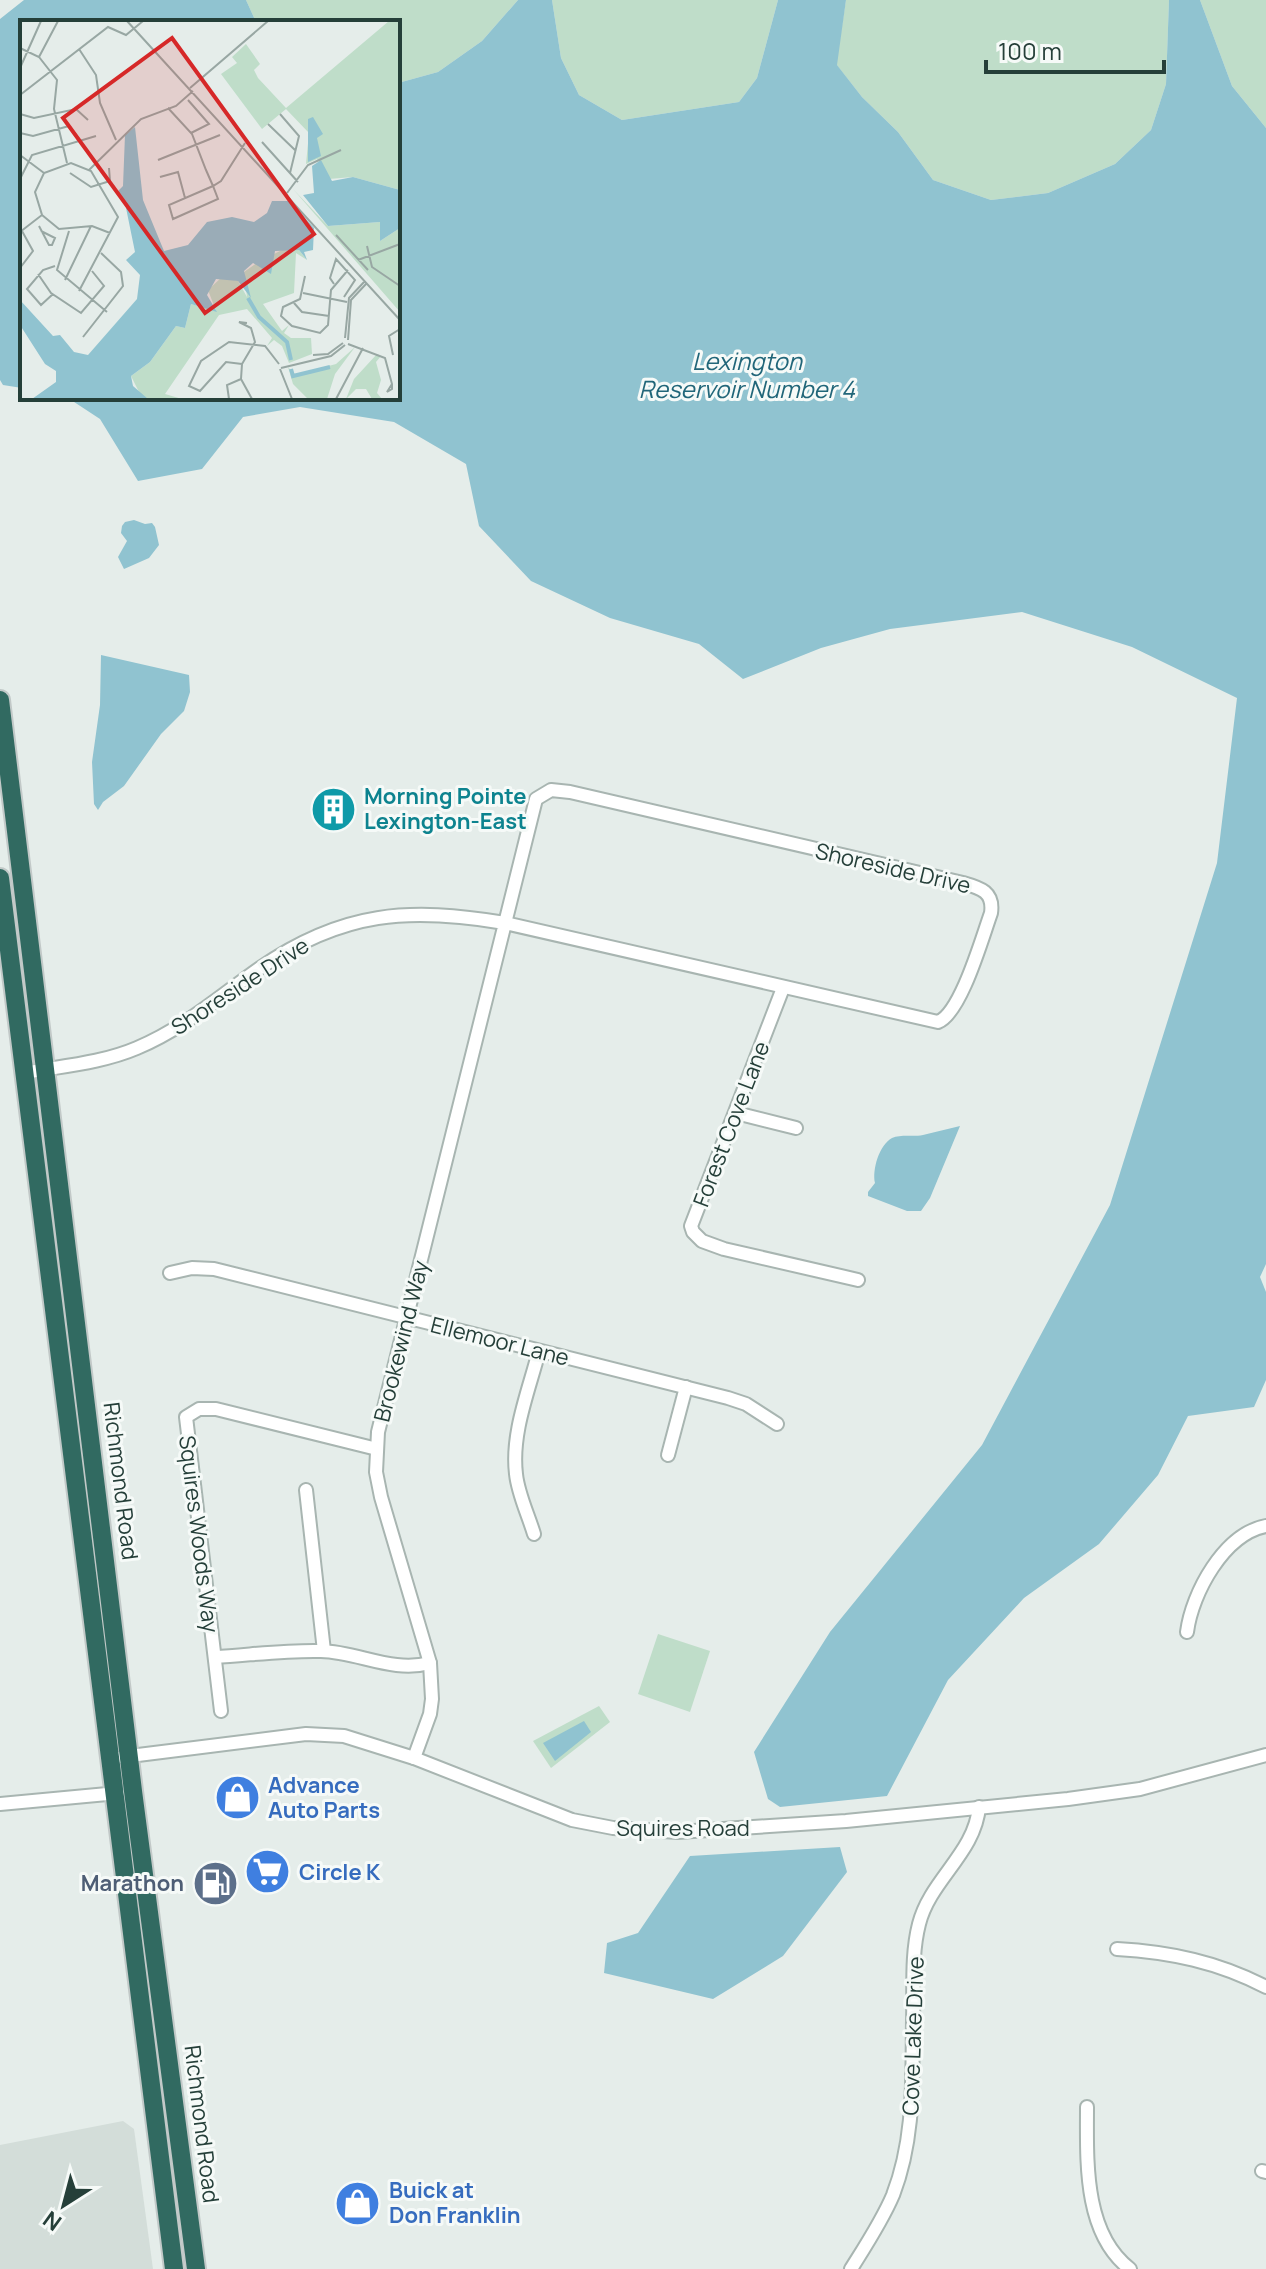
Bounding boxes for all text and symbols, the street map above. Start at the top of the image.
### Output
inset map [20,20,400,400]
scale bar [986,24,1164,74]
text: 100 m [998,34,1062,67]
water label: Lexington Reservoir Number 4 [639,344,856,405]
place label: Morning Pointe Lexington-East [364,781,527,836]
building icon: Morning Pointe Lexington-East [309,785,357,833]
street label: Shoreside Drive [812,836,974,900]
street label: Shoreside Drive [165,930,315,1042]
street label: Forest Cove Lane [686,1037,776,1211]
street label: Brookewind Way [366,1257,436,1425]
street label: Ellemoor Lane [428,1309,572,1373]
street label: Richmond Road [96,1401,146,1561]
street label: Squires Woods Way [172,1434,226,1635]
place label: Advance Auto Parts [268,1770,380,1825]
shop icon: Advance Auto Parts [213,1774,261,1822]
street label: Squires Road [616,1813,750,1843]
supermarket icon: Circle K [244,1848,292,1896]
place label: Circle K [299,1857,381,1887]
fuel station icon: Marathon [191,1859,239,1907]
place label: Marathon [81,1868,184,1898]
street label: Cove Lake Drive [895,1956,931,2116]
street label: Richmond Road [177,2044,227,2204]
north arrow [24,2165,104,2245]
place label: Buick at Don Franklin [389,2175,521,2230]
shop icon: Buick at Don Franklin [334,2179,382,2227]
text: N [37,2204,67,2238]

